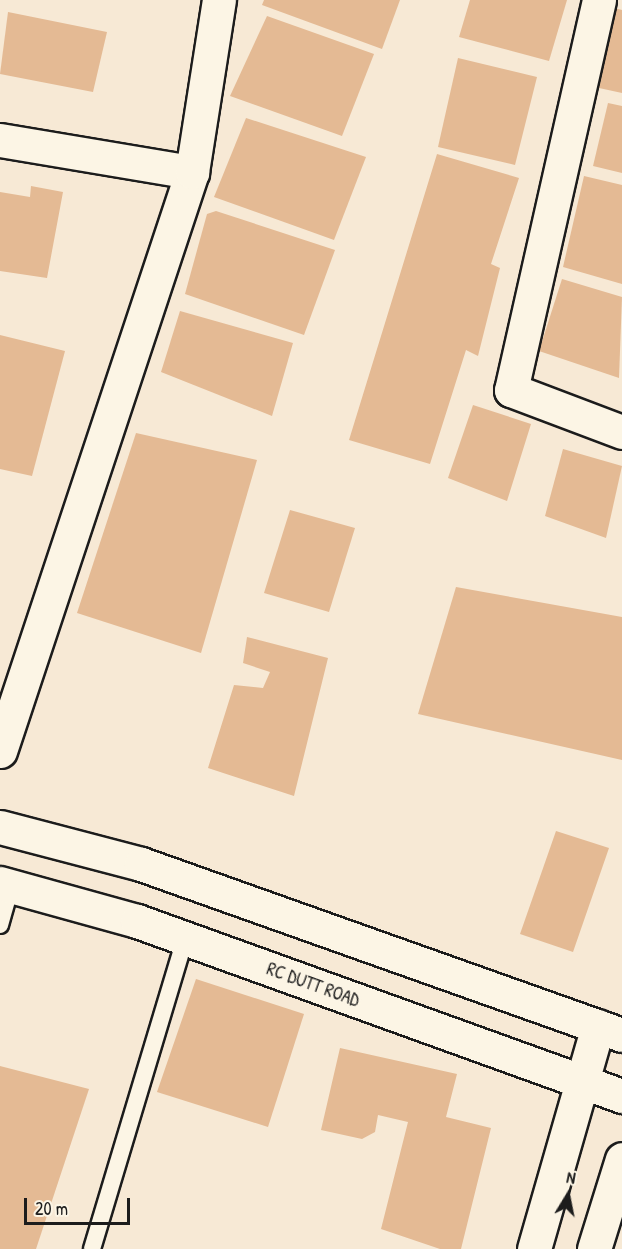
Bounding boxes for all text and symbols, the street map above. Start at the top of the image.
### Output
street label: RC DUTT ROAD [264,958,362,1012]
north arrow [538,1165,598,1225]
text: N [565,1166,577,1189]
scale bar [27,1186,134,1224]
text: 20 m [35,1196,68,1221]

